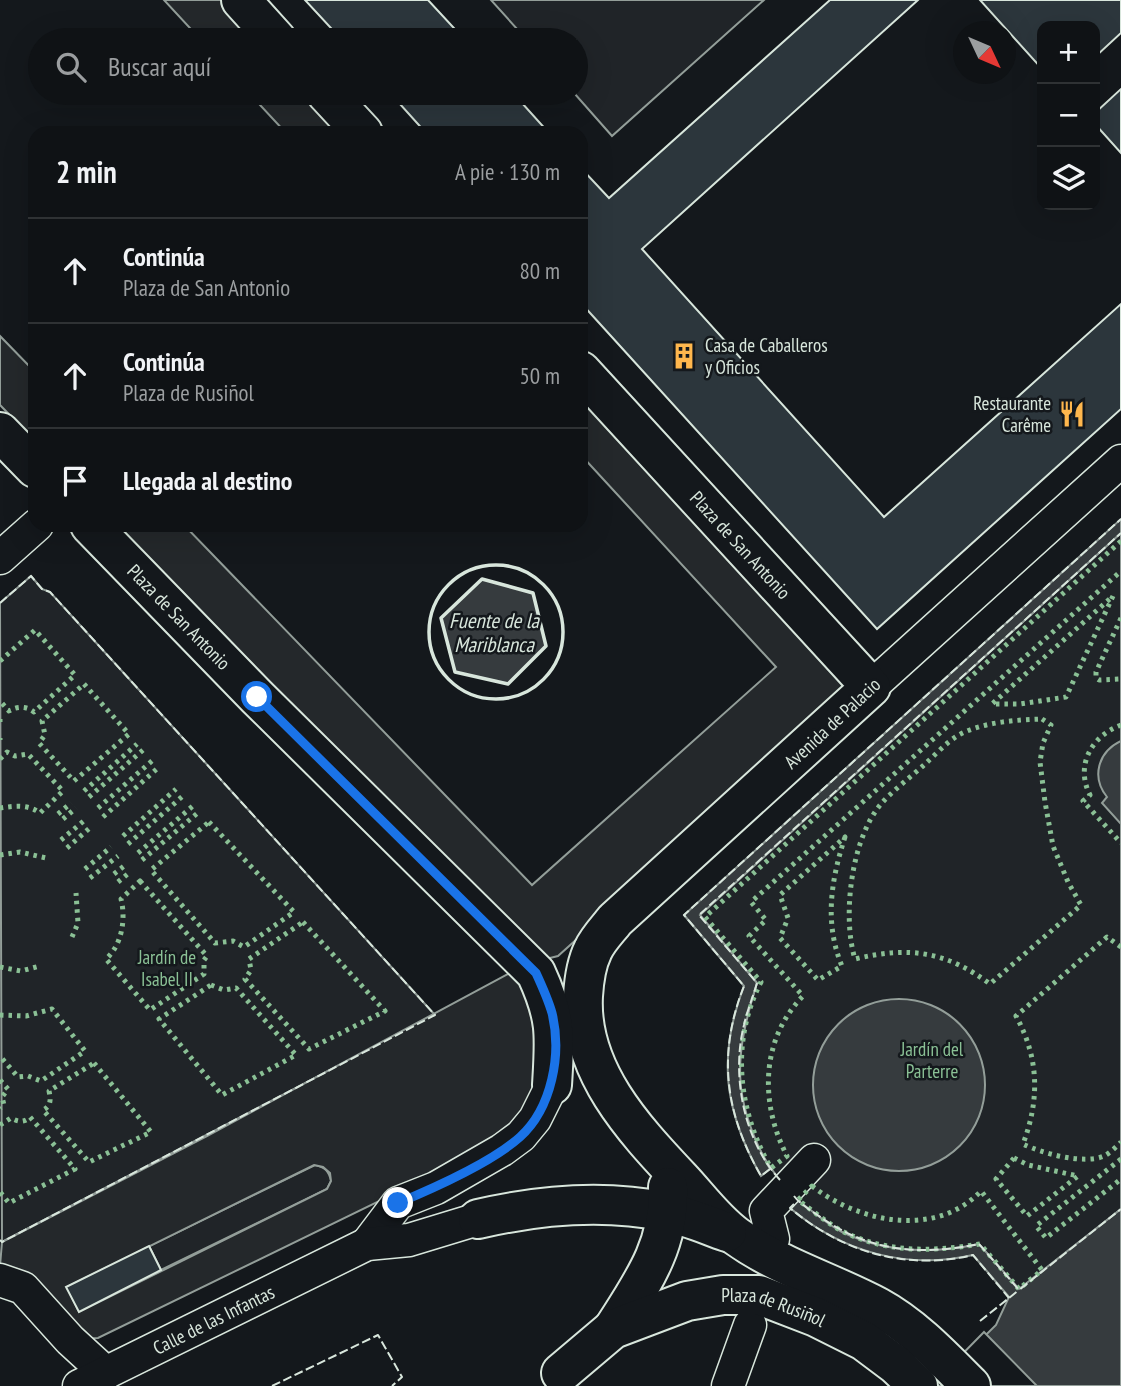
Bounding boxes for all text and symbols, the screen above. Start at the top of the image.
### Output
north arrow [953,21,1016,84]
map controls [1037,21,1100,210]
button: + [1037,21,1100,84]
search box [28,28,588,105]
icon: search [52,48,90,86]
text: Buscar aquí [108,50,211,83]
button: − [1037,84,1100,147]
button: layers [1037,147,1100,210]
text: 2 min [56,152,117,191]
text: A pie · 130 m [455,157,560,186]
text: Continúa [123,240,205,273]
icon: ahead [56,252,94,290]
text: 80 m [519,256,560,285]
text: Plaza de San Antonio [123,273,290,302]
place label: Casa de Caballeros y Oficios [705,333,828,379]
building icon: Casa de Caballeros y Oficios [669,341,699,371]
text: Continúa [123,345,205,378]
icon: ahead [56,357,94,395]
text: 50 m [519,361,560,390]
text: Plaza de Rusiñol [123,378,254,407]
place label: Restaurante Carême [973,391,1051,437]
restaurant icon: Restaurante Carême [1057,399,1087,429]
icon: arrive [56,462,94,500]
text: Llegada al destino [123,464,292,497]
street label: Plaza de San Antonio [685,486,796,604]
street label: Plaza de San Antonio [122,559,236,675]
water label: Fuente de la Mariblanca [449,607,541,658]
street label: Avenida de Palacio [779,672,885,774]
route start [241,681,272,712]
park label: Jardín de Isabel II [137,945,196,991]
park label: Jardín del Parterre [900,1037,964,1083]
route end [382,1187,413,1218]
street label: Calle de las Infantas [149,1280,278,1360]
street label: Plaza de Rusiñol [721,1283,830,1332]

